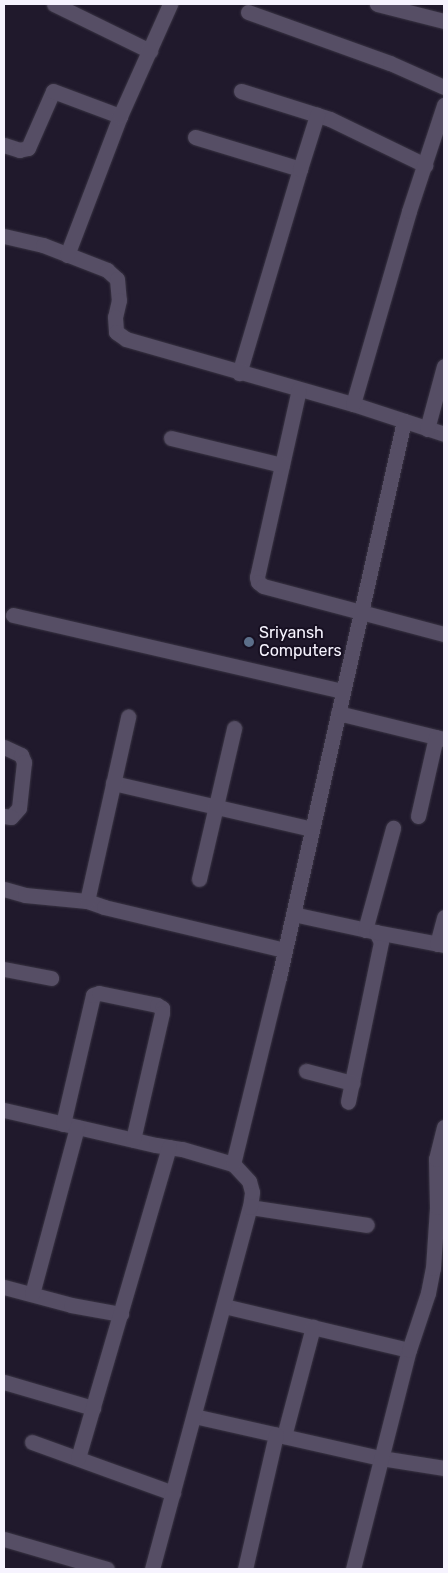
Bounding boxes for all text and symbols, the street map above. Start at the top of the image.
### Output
place label: Sriyansh Computers [259,623,342,661]
marker: Sriyansh Computers [243,636,255,648]

